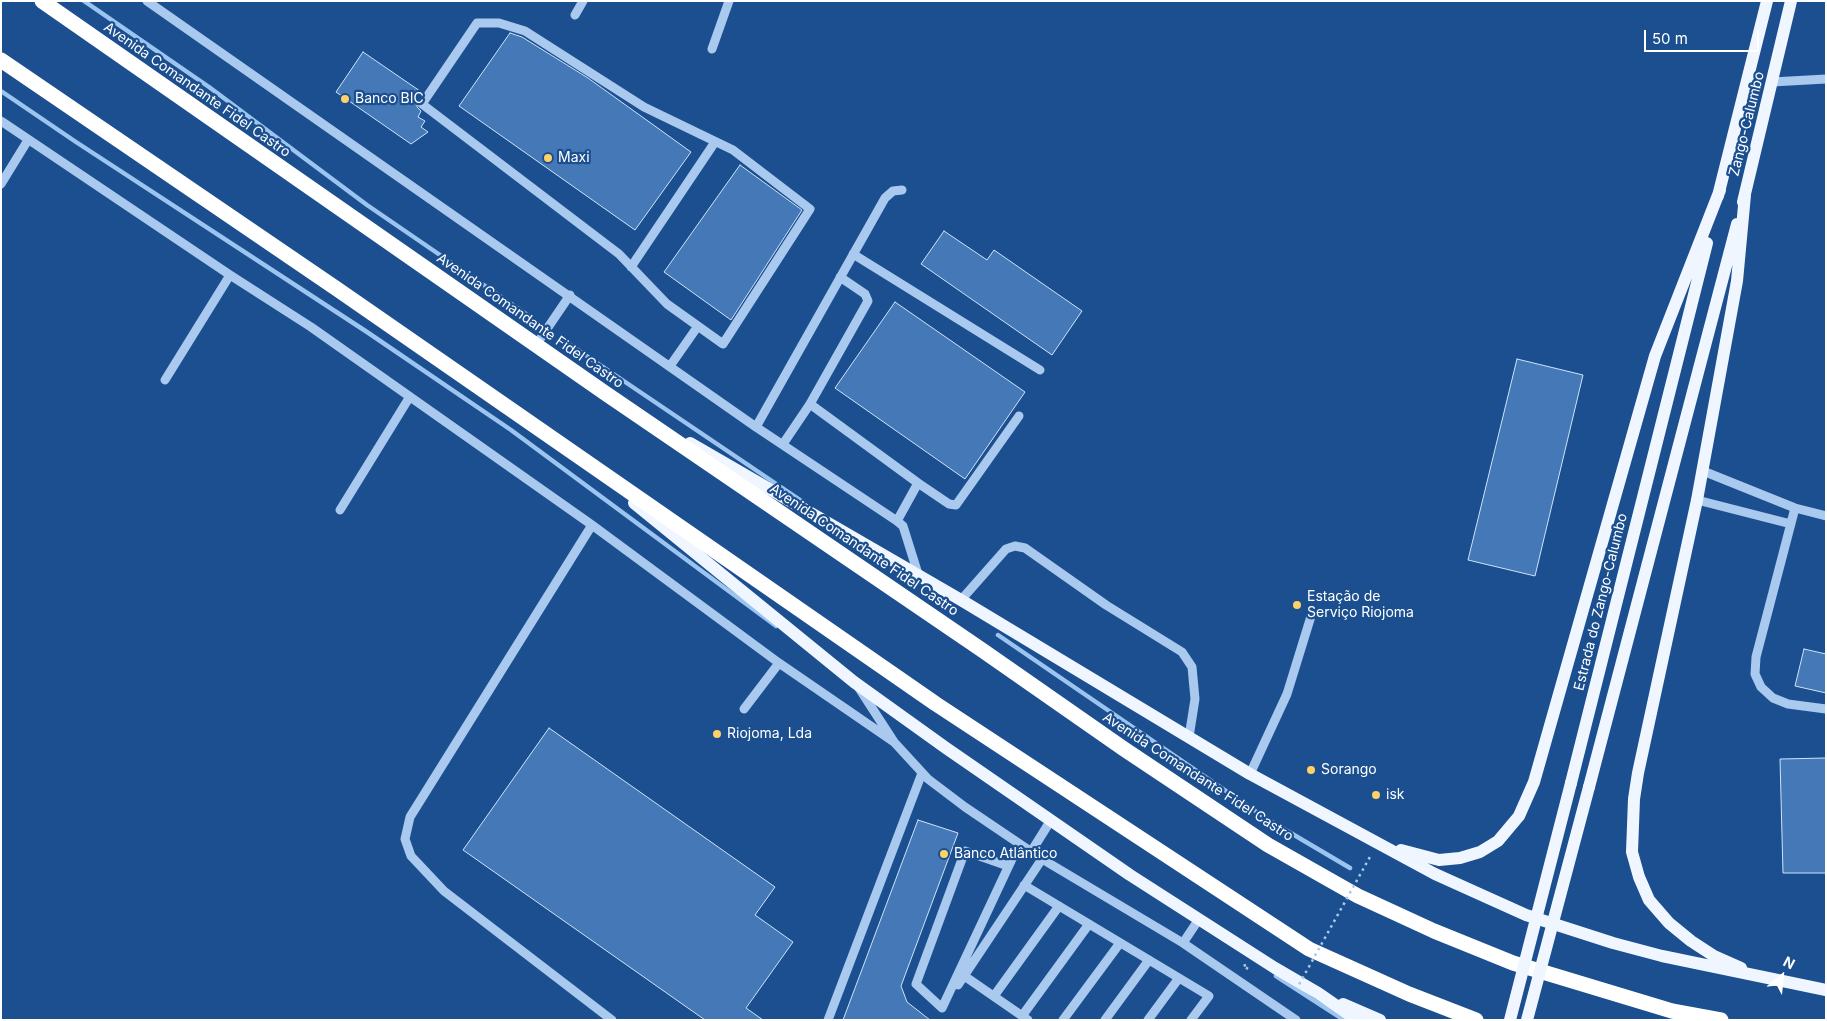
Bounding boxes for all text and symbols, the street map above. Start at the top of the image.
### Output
street label: Avenida Comandante Fidel Castro [100,19,294,161]
scale bar [1647,20,1762,52]
text: 50 m [1652,29,1688,48]
street label: Zango-Calumbo [1726,70,1768,178]
place label: Banco BIC [355,91,424,107]
marker: Banco BIC [339,93,351,105]
place label: Maxi [558,150,590,166]
marker: Maxi [542,152,554,164]
street label: Avenida Comandante Fidel Castro [433,250,627,392]
street label: Avenida Comandante Fidel Castro [766,480,962,620]
street label: Estrada do Zango-Calumbo [1571,512,1631,692]
place label: Estação de Serviço Riojoma [1307,589,1414,622]
marker: Estação de Serviço Riojoma [1291,599,1303,611]
street label: Avenida Comandante Fidel Castro [1100,709,1296,845]
place label: Riojoma, Lda [727,726,812,742]
marker: Riojoma, Lda [711,728,723,740]
place label: Sorango [1321,762,1377,778]
marker: Sorango [1305,764,1317,776]
place label: isk [1386,787,1404,803]
marker: isk [1370,789,1382,801]
place label: Banco Atlântico [954,846,1057,862]
marker: Banco Atlântico [938,848,950,860]
north arrow [1757,951,1807,1001]
text: N [1781,952,1798,972]

